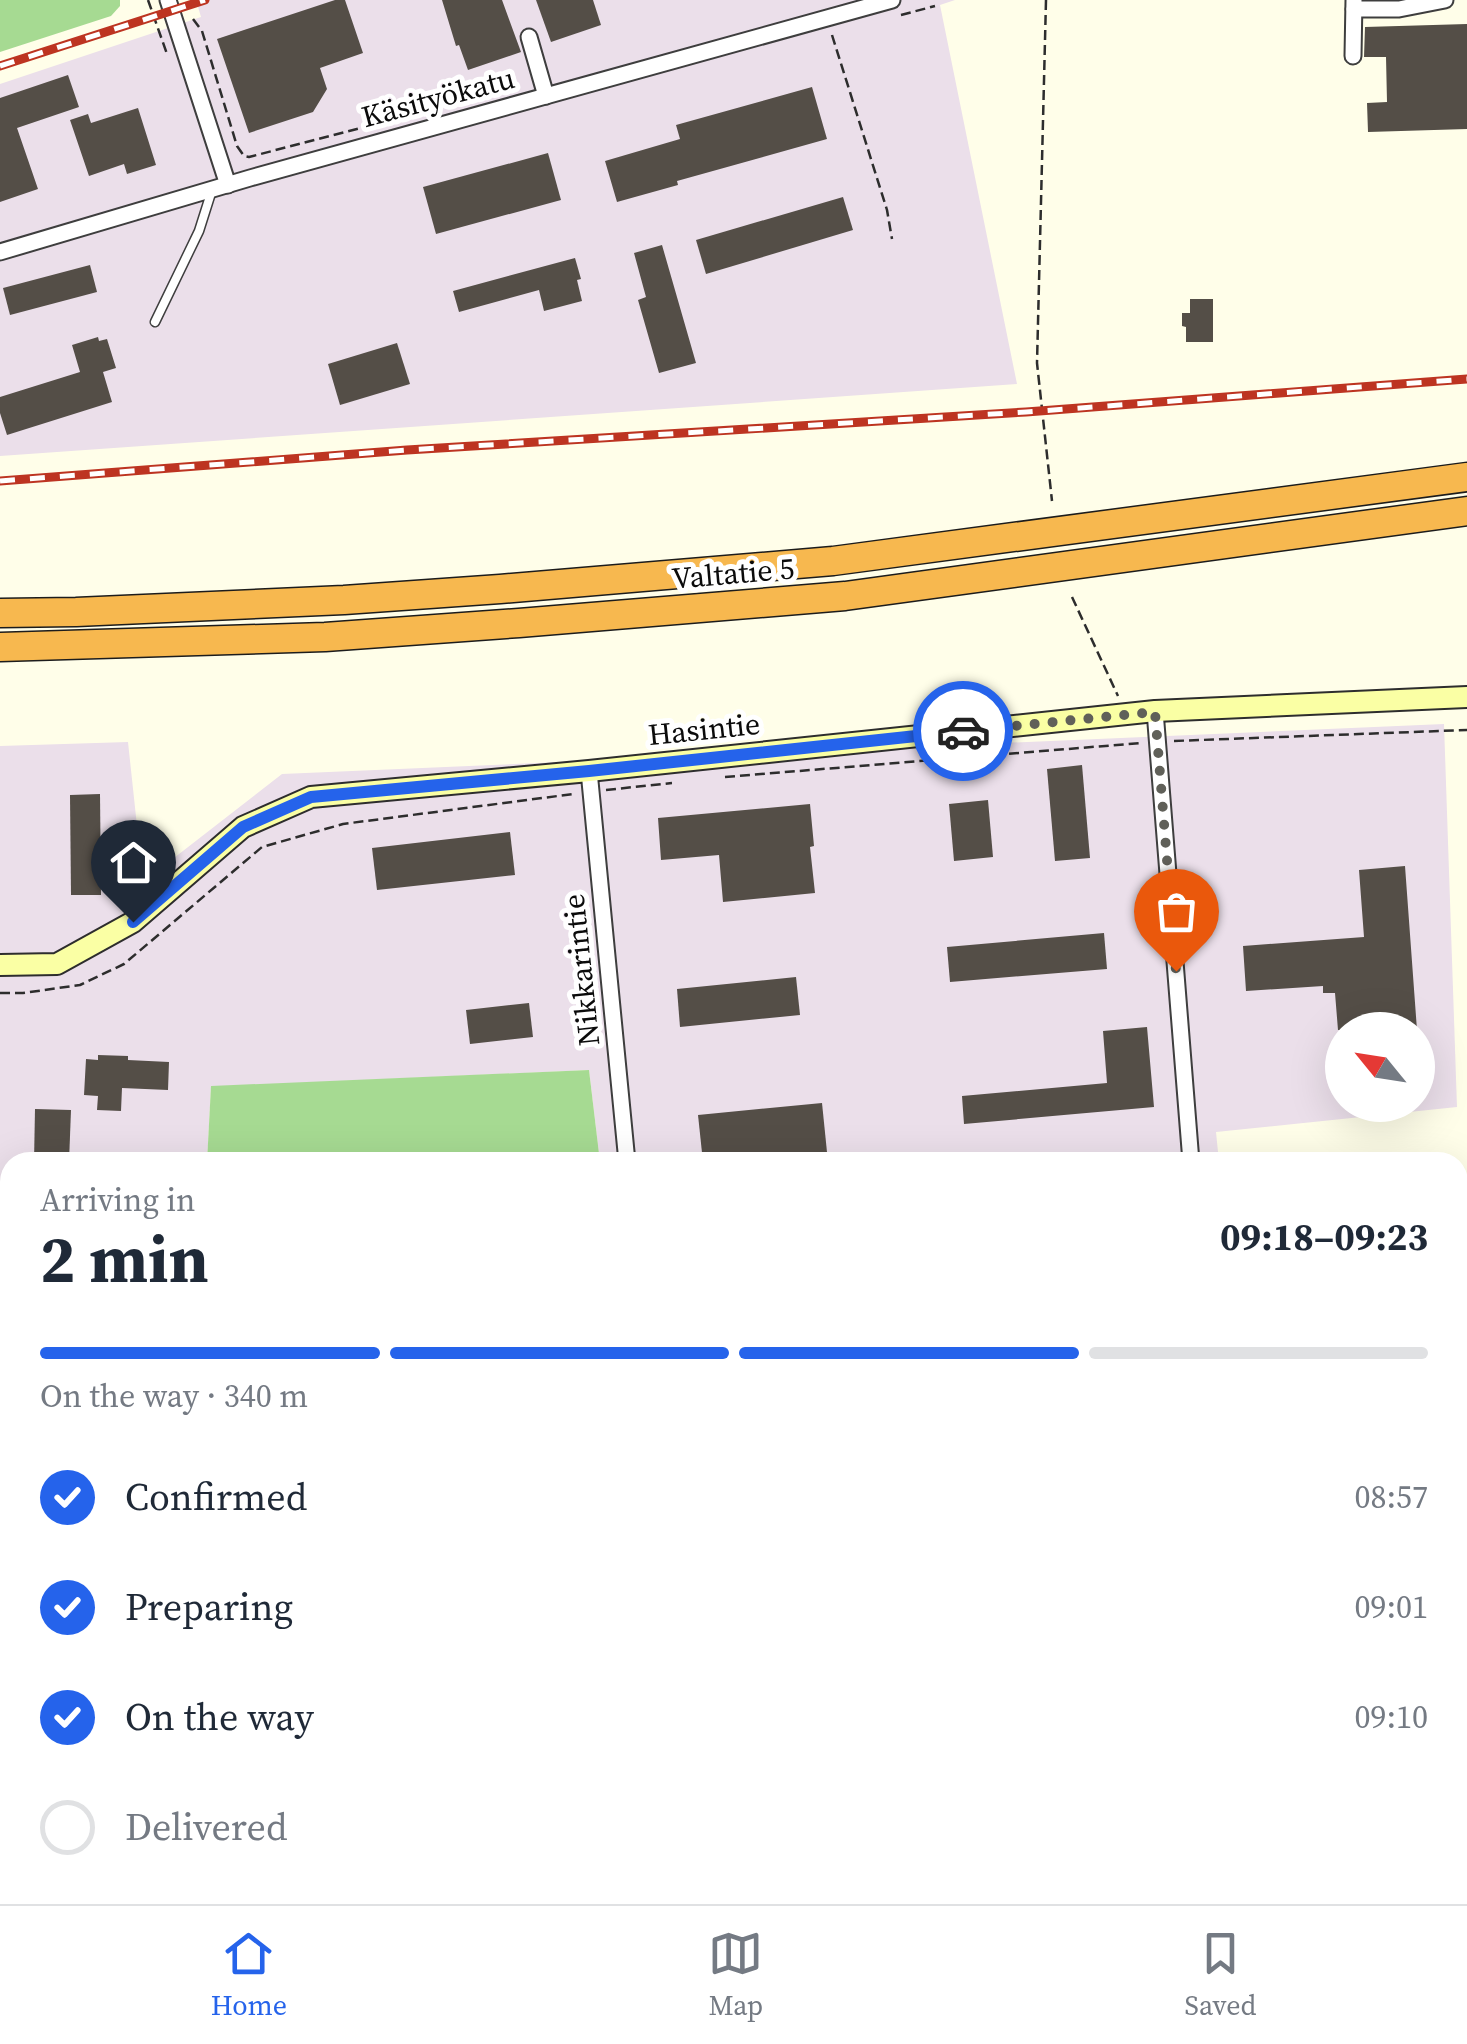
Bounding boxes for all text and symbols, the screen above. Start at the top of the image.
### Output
street label: Käsityökatu [357,57,519,137]
street label: Valtatie 5 [670,547,796,599]
courier [913,681,1013,781]
street label: Hasintie [646,703,762,755]
icon: car [936,704,991,759]
pin [91,820,176,923]
icon: home [106,835,161,890]
pin [1134,869,1219,972]
icon: bag [1149,884,1204,939]
street label: Nikkarintie [553,892,609,1048]
north arrow [1325,1012,1435,1122]
map controls [1325,1012,1435,1122]
text: Arriving in [40,1178,195,1222]
text: 09:18–09:23 [1220,1211,1428,1263]
text: 2 min [40,1215,209,1304]
text: On the way · 340 m [40,1374,308,1418]
icon: check [40,1470,95,1525]
text: Confirmed [125,1471,307,1523]
text: 08:57 [1354,1475,1428,1519]
icon: check [40,1580,95,1635]
text: Preparing [125,1581,293,1633]
text: 09:01 [1354,1585,1428,1629]
icon: check [40,1690,95,1745]
text: On the way [125,1691,314,1743]
text: 09:10 [1354,1695,1428,1739]
text: Delivered [125,1801,288,1853]
tab: Home [211,1926,287,2024]
tab: Map [708,1926,763,2024]
tab: Saved [1185,1926,1256,2024]

